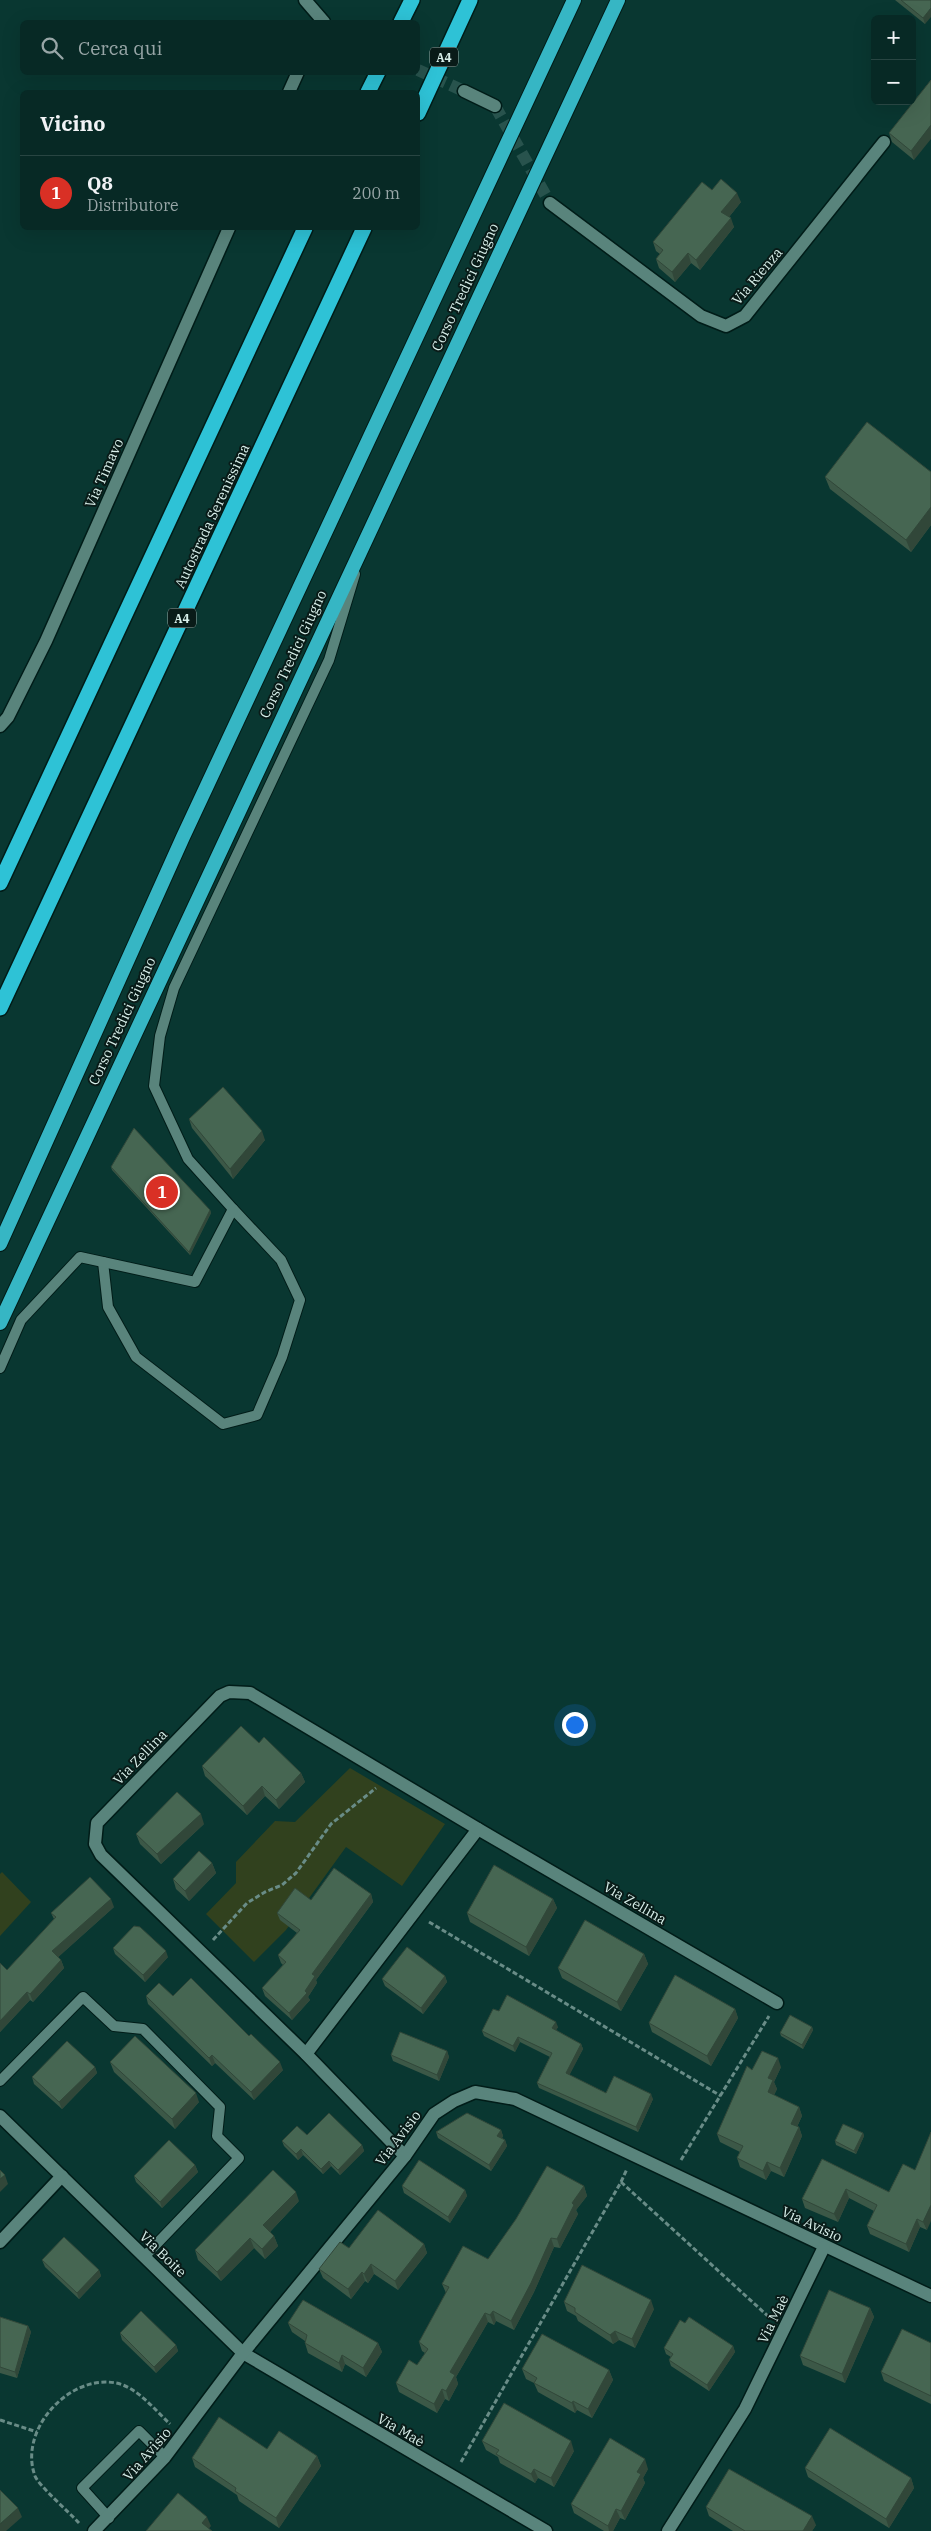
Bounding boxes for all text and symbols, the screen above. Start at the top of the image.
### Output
map controls [871,15,916,105]
button: + [871,15,916,60]
search box [20,20,420,75]
icon: search [38,34,66,62]
text: Cerca qui [78,36,162,60]
road number: A4 [430,48,458,66]
button: − [871,60,916,105]
text: Vicino [40,109,106,137]
text: Q8 [87,171,113,195]
text: 1 [51,183,61,203]
text: 200 m [352,183,400,203]
text: Distributore [87,195,179,215]
street label: Corso Tredici Giugno [427,220,503,354]
street label: Via Rienza [728,243,786,308]
street label: Via Timavo [81,435,127,510]
street label: Autostrada Serenissima [171,440,254,591]
street label: Corso Tredici Giugno [255,587,331,721]
road number: A4 [168,608,196,628]
street label: Corso Tredici Giugno [84,954,160,1088]
pin: 1 [146,1173,178,1211]
your location [562,1712,588,1738]
street label: Via Zellina [109,1725,171,1788]
street label: Via Zellina [600,1878,670,1928]
street label: Via Avisio [371,2107,425,2169]
street label: Via Avisio [779,2202,845,2246]
street label: Via Boite [136,2227,190,2281]
street label: Via Maè [754,2292,792,2346]
street label: Via Maè [374,2409,428,2451]
street label: Via Avisio [119,2424,175,2484]

